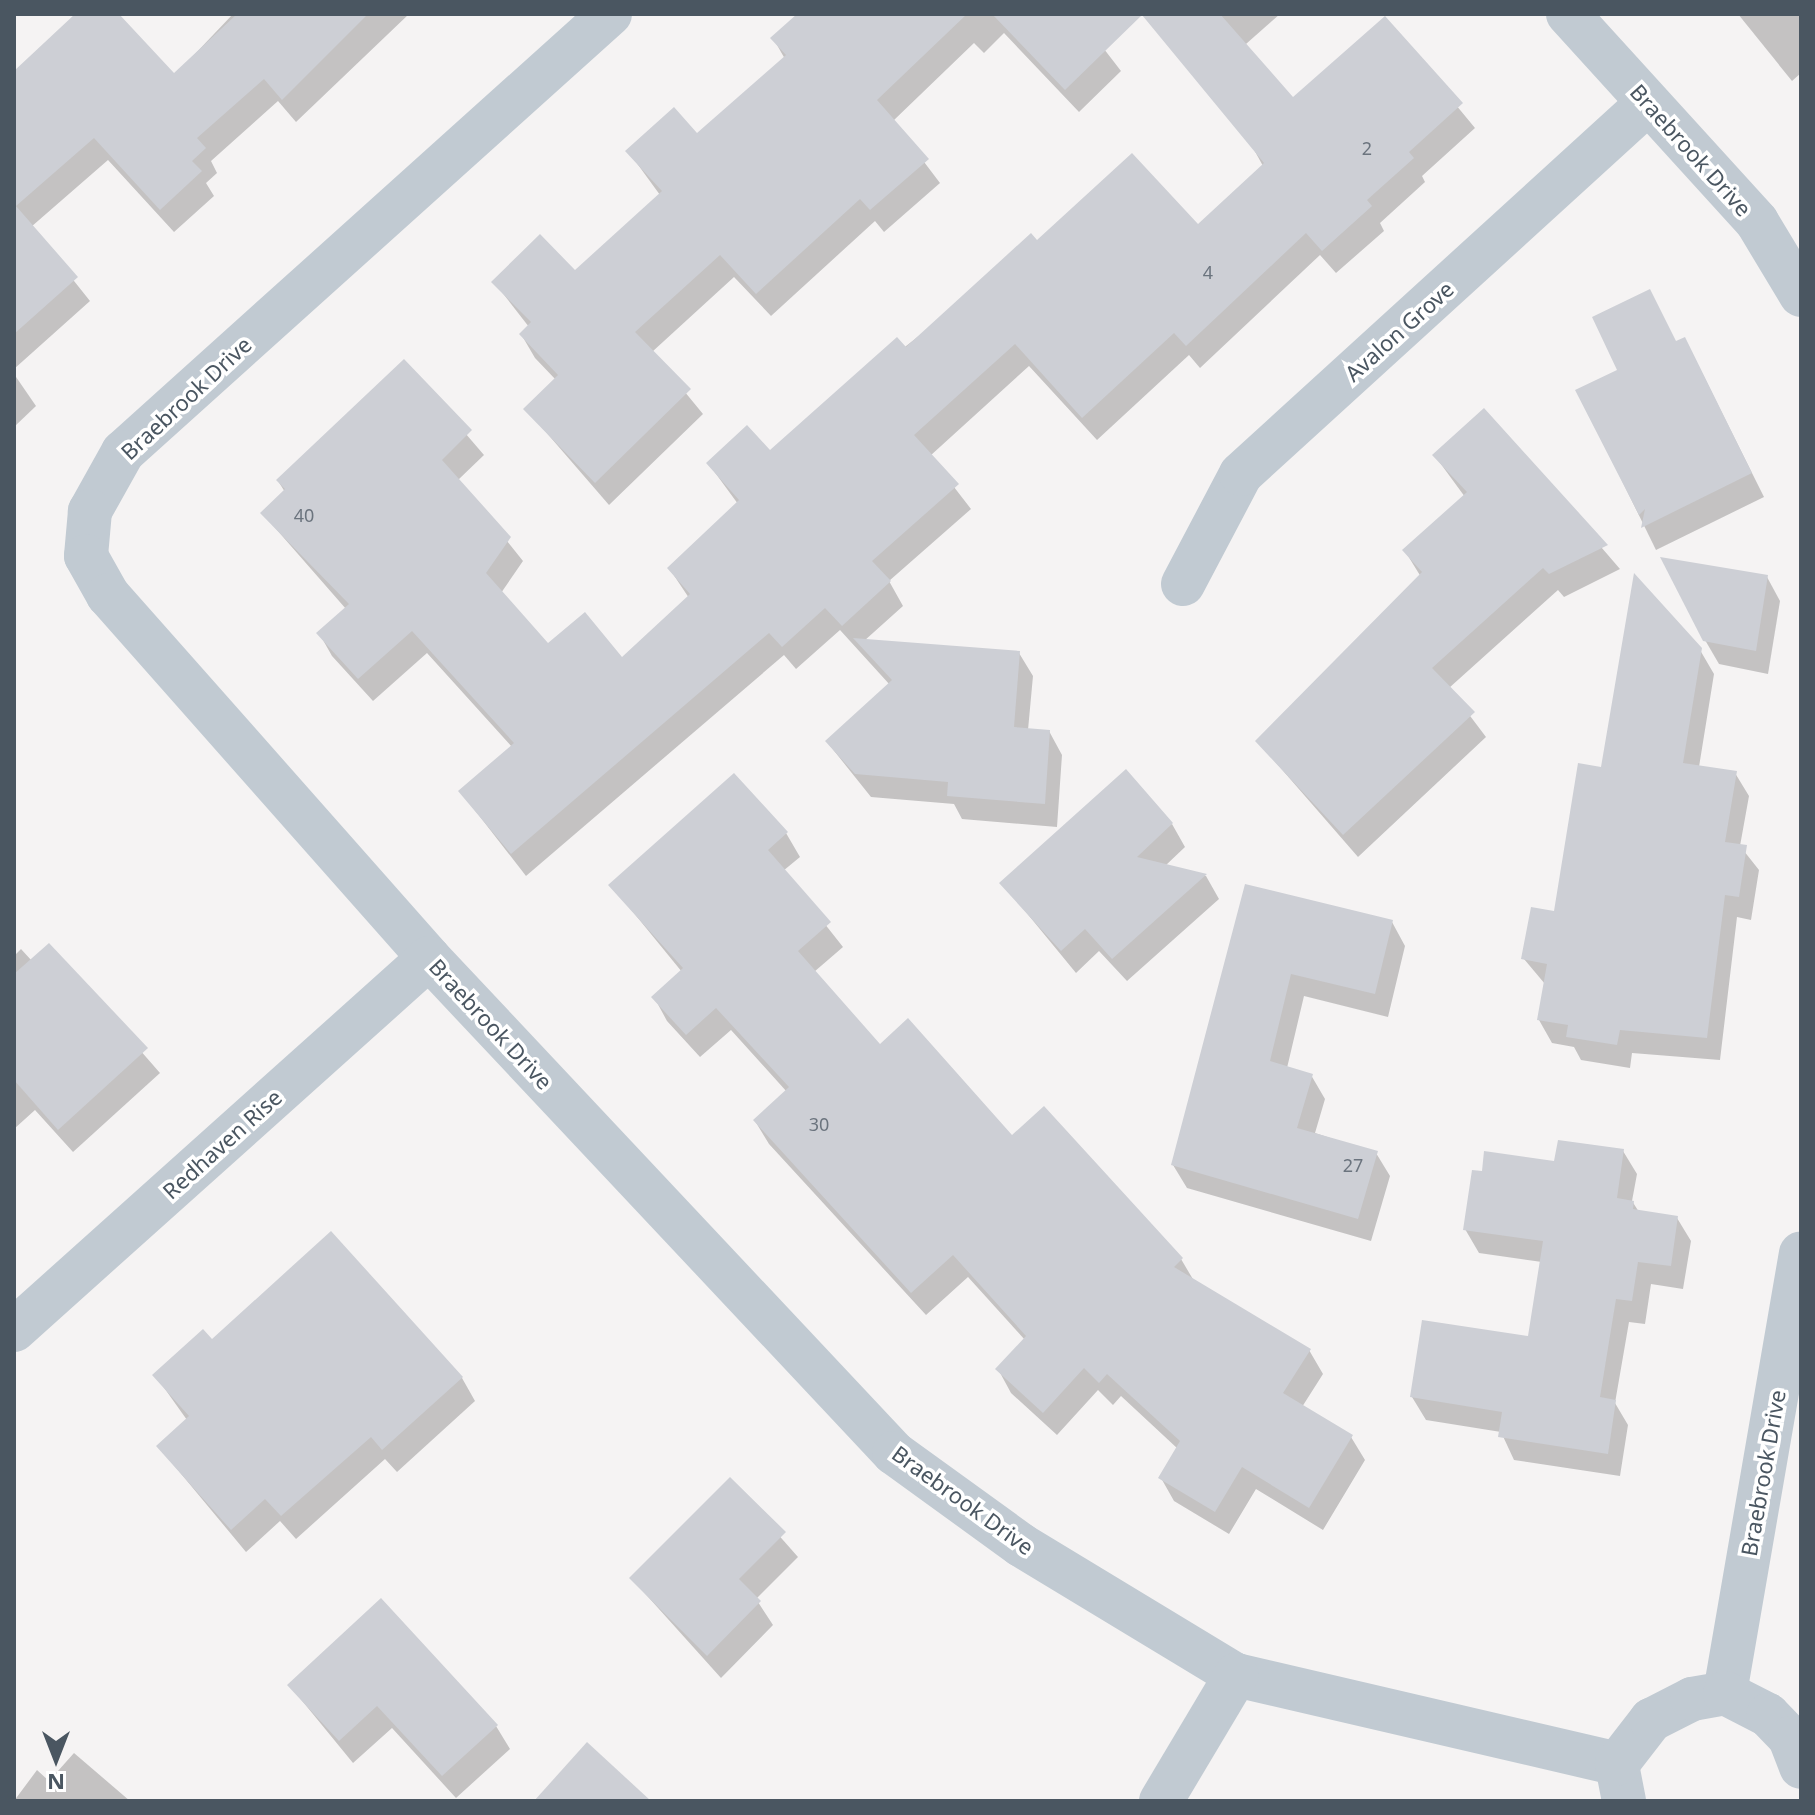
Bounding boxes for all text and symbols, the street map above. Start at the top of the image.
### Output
street label: Braebrook Drive [1625,79,1757,221]
house number: 2 [1362,137,1372,159]
house number: 4 [1203,261,1213,283]
street label: Avalon Grove [1339,275,1459,387]
street label: Braebrook Drive [115,331,257,465]
house number: 40 [294,504,314,526]
street label: Braebrook Drive [424,953,558,1095]
street label: Redhaven Rise [157,1084,287,1204]
house number: 30 [809,1113,829,1135]
house number: 27 [1343,1154,1363,1176]
street label: Braebrook Drive [1735,1388,1791,1558]
street label: Braebrook Drive [887,1440,1039,1560]
north arrow [16,1719,96,1799]
text: N [47,1768,65,1798]

